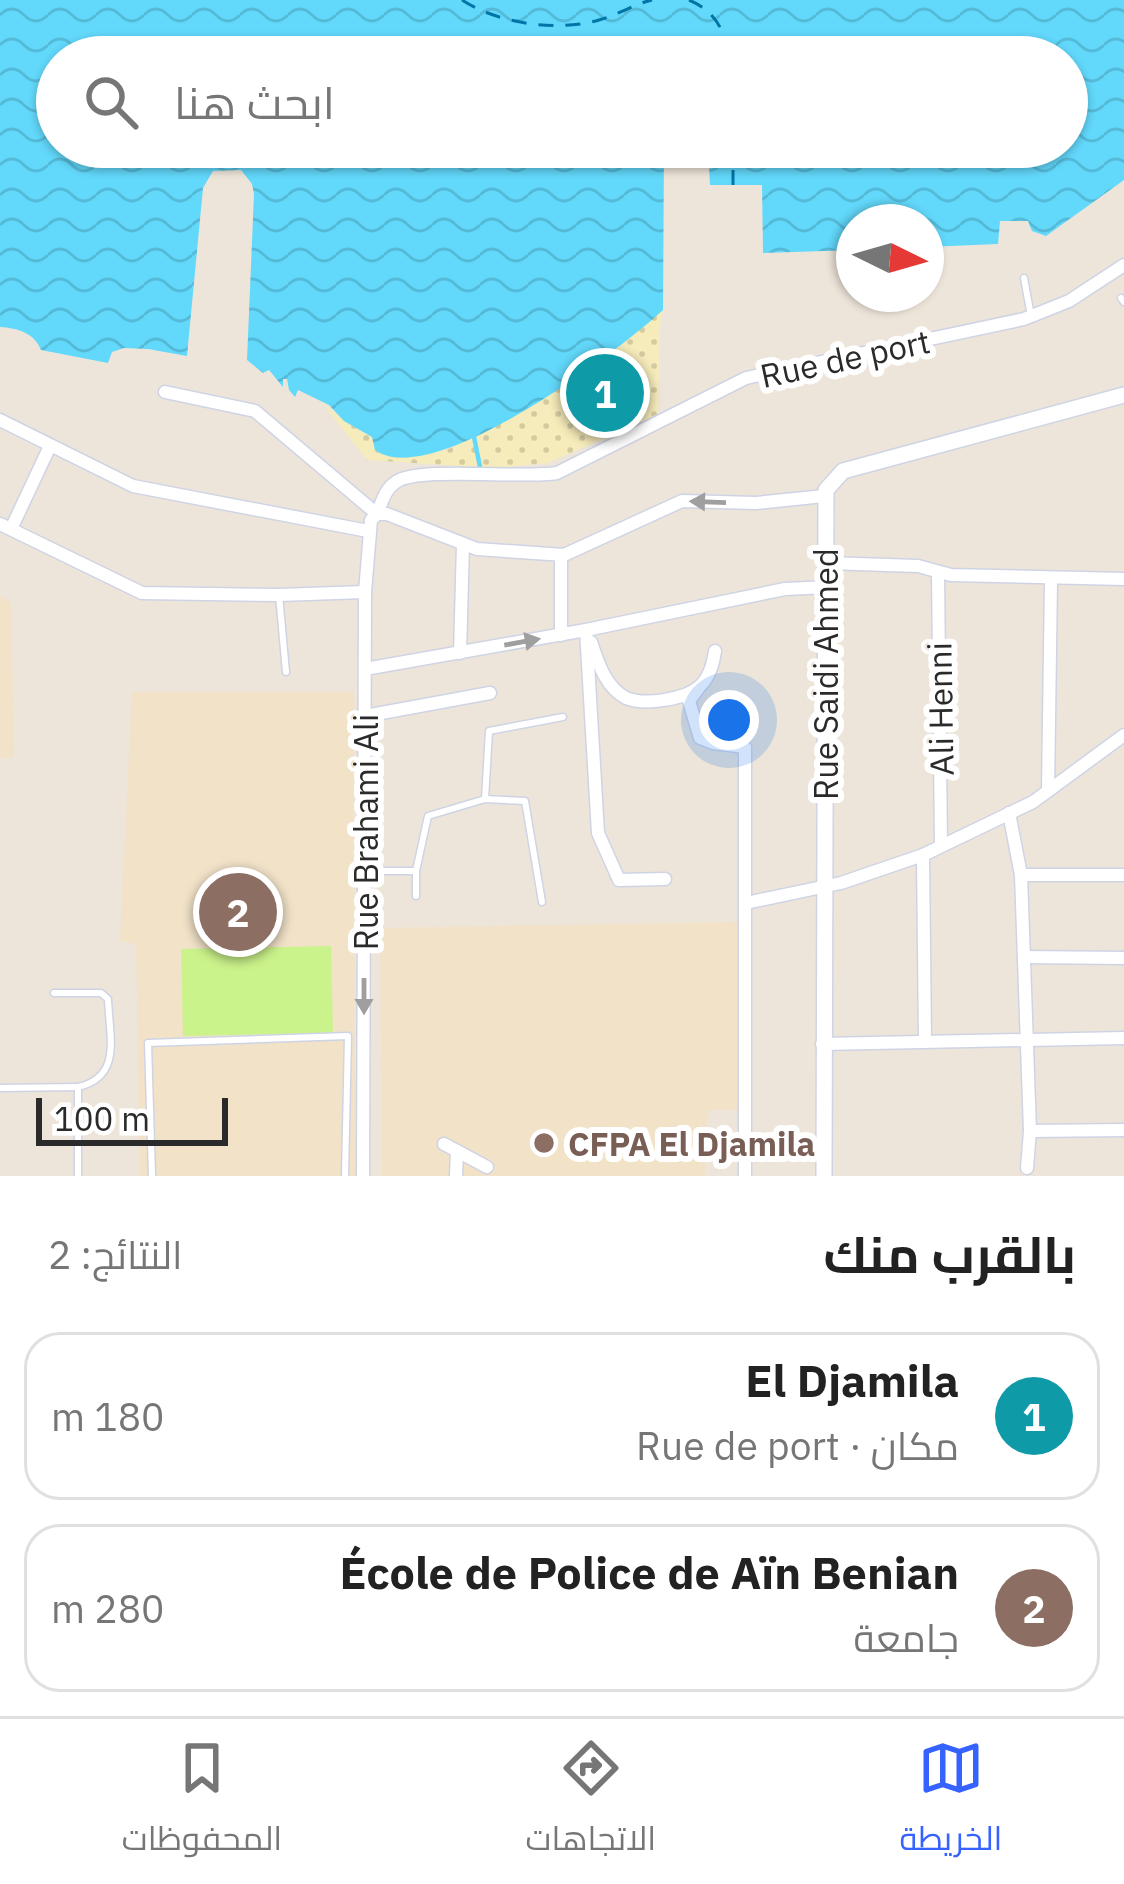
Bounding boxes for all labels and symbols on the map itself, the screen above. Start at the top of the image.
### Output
north arrow [836,204,944,312]
street label: Rue de port [756,319,934,397]
pin: 1 [566,348,644,438]
one-way arrow [688,492,726,511]
street label: Rue Saidi Ahmed [804,548,847,800]
one-way arrow [504,632,541,651]
street label: Ali Henni [917,642,963,776]
your location [699,690,759,750]
street label: Rue Brahami Ali [344,714,387,950]
pin: 2 [199,867,277,957]
one-way arrow [354,978,374,1016]
scale bar [36,1092,228,1145]
place label: CFPA El Djamila [568,1122,815,1165]
marker: CFPA El Djamila [531,1130,557,1156]

